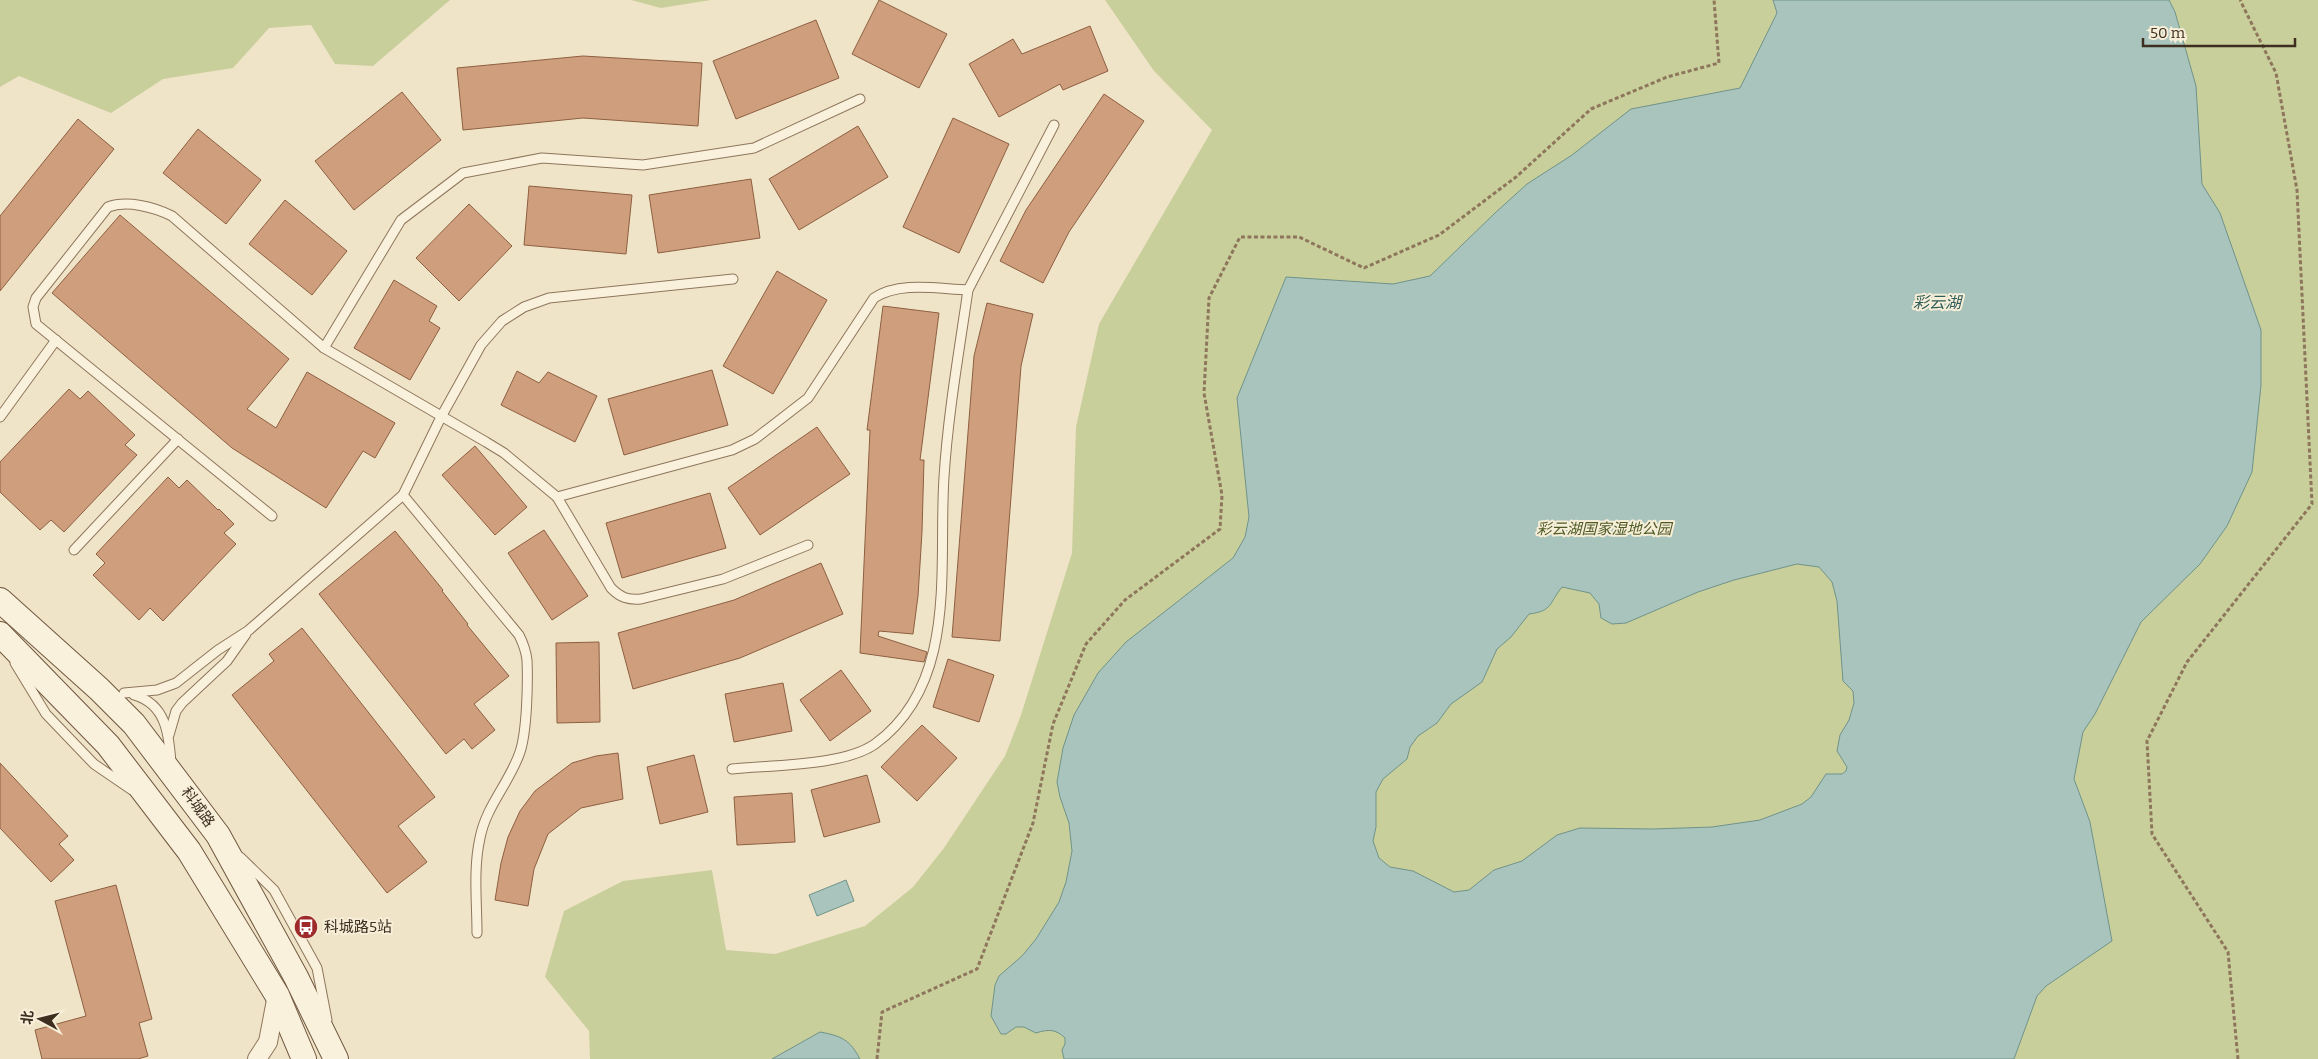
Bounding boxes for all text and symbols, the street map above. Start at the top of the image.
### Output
scale bar [2143,15,2296,47]
text: 50 m [2150,24,2186,42]
water label: 彩云湖 [1913,293,1964,312]
park label: 彩云湖国家湿地公园 [1536,520,1673,538]
street label: 科城路 [177,784,219,830]
bus stop icon: 科城路5站 [293,914,319,940]
place label: 科城路5站 [324,918,392,936]
north arrow [15,994,65,1044]
text: 北 [18,1009,37,1025]

